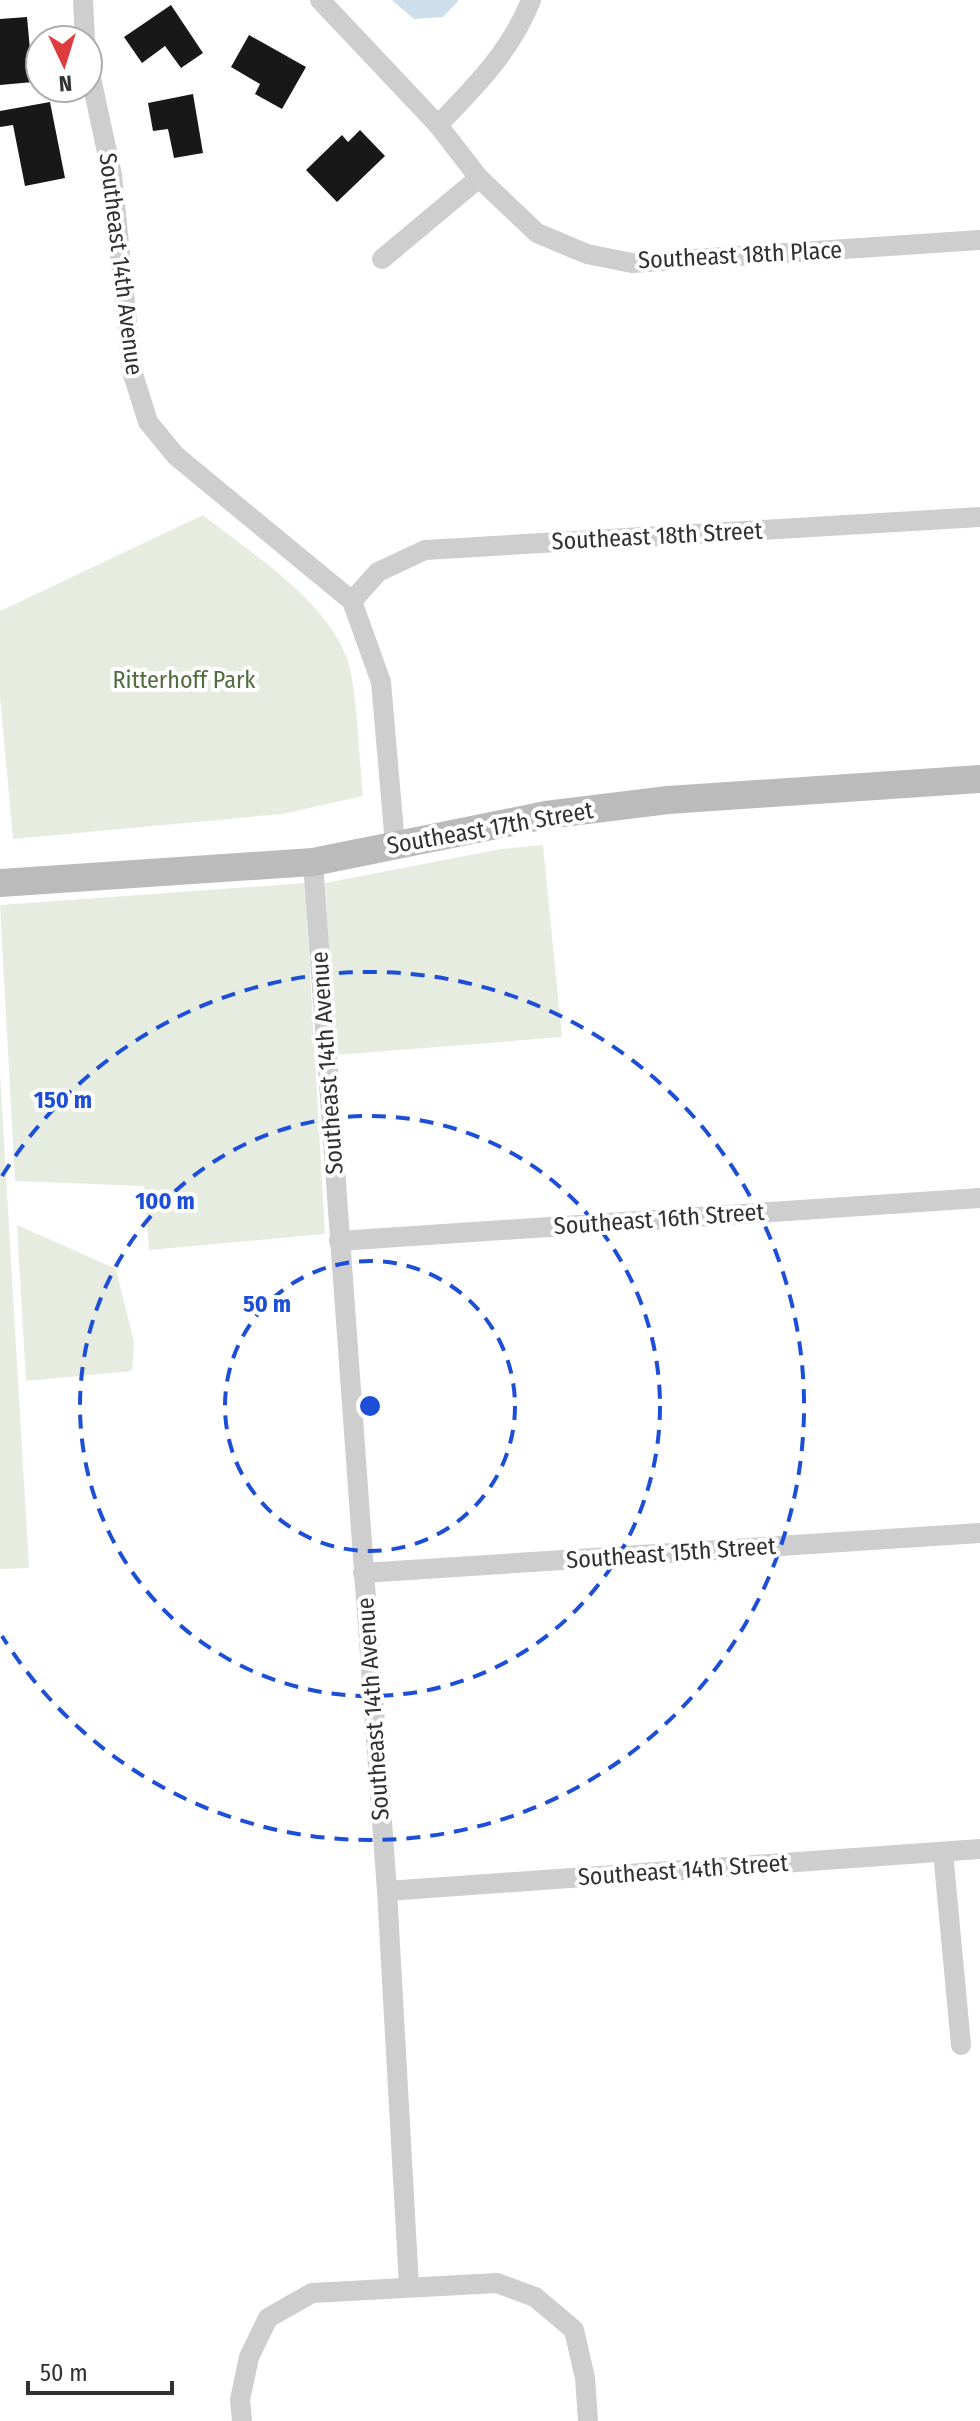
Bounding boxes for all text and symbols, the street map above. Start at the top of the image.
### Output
north arrow [24,24,104,104]
text: N [58,70,73,97]
street label: Southeast 14th Avenue [93,151,149,377]
street label: Southeast 18th Place [637,236,843,274]
street label: Southeast 18th Street [551,516,763,556]
park label: Ritterhoff Park [113,666,256,694]
street label: Southeast 17th Street [385,796,595,860]
street label: Southeast 14th Avenue [305,950,349,1176]
text: 150 m [34,1086,92,1114]
text: 100 m [135,1187,195,1215]
street label: Southeast 16th Street [553,1198,765,1240]
text: 50 m [243,1290,291,1318]
centre of rings [356,1392,384,1420]
street label: Southeast 15th Street [565,1532,777,1574]
street label: Southeast 14th Avenue [351,1596,395,1822]
street label: Southeast 14th Street [577,1849,789,1891]
scale bar [28,2345,172,2395]
text: 50 m [40,2359,88,2387]

